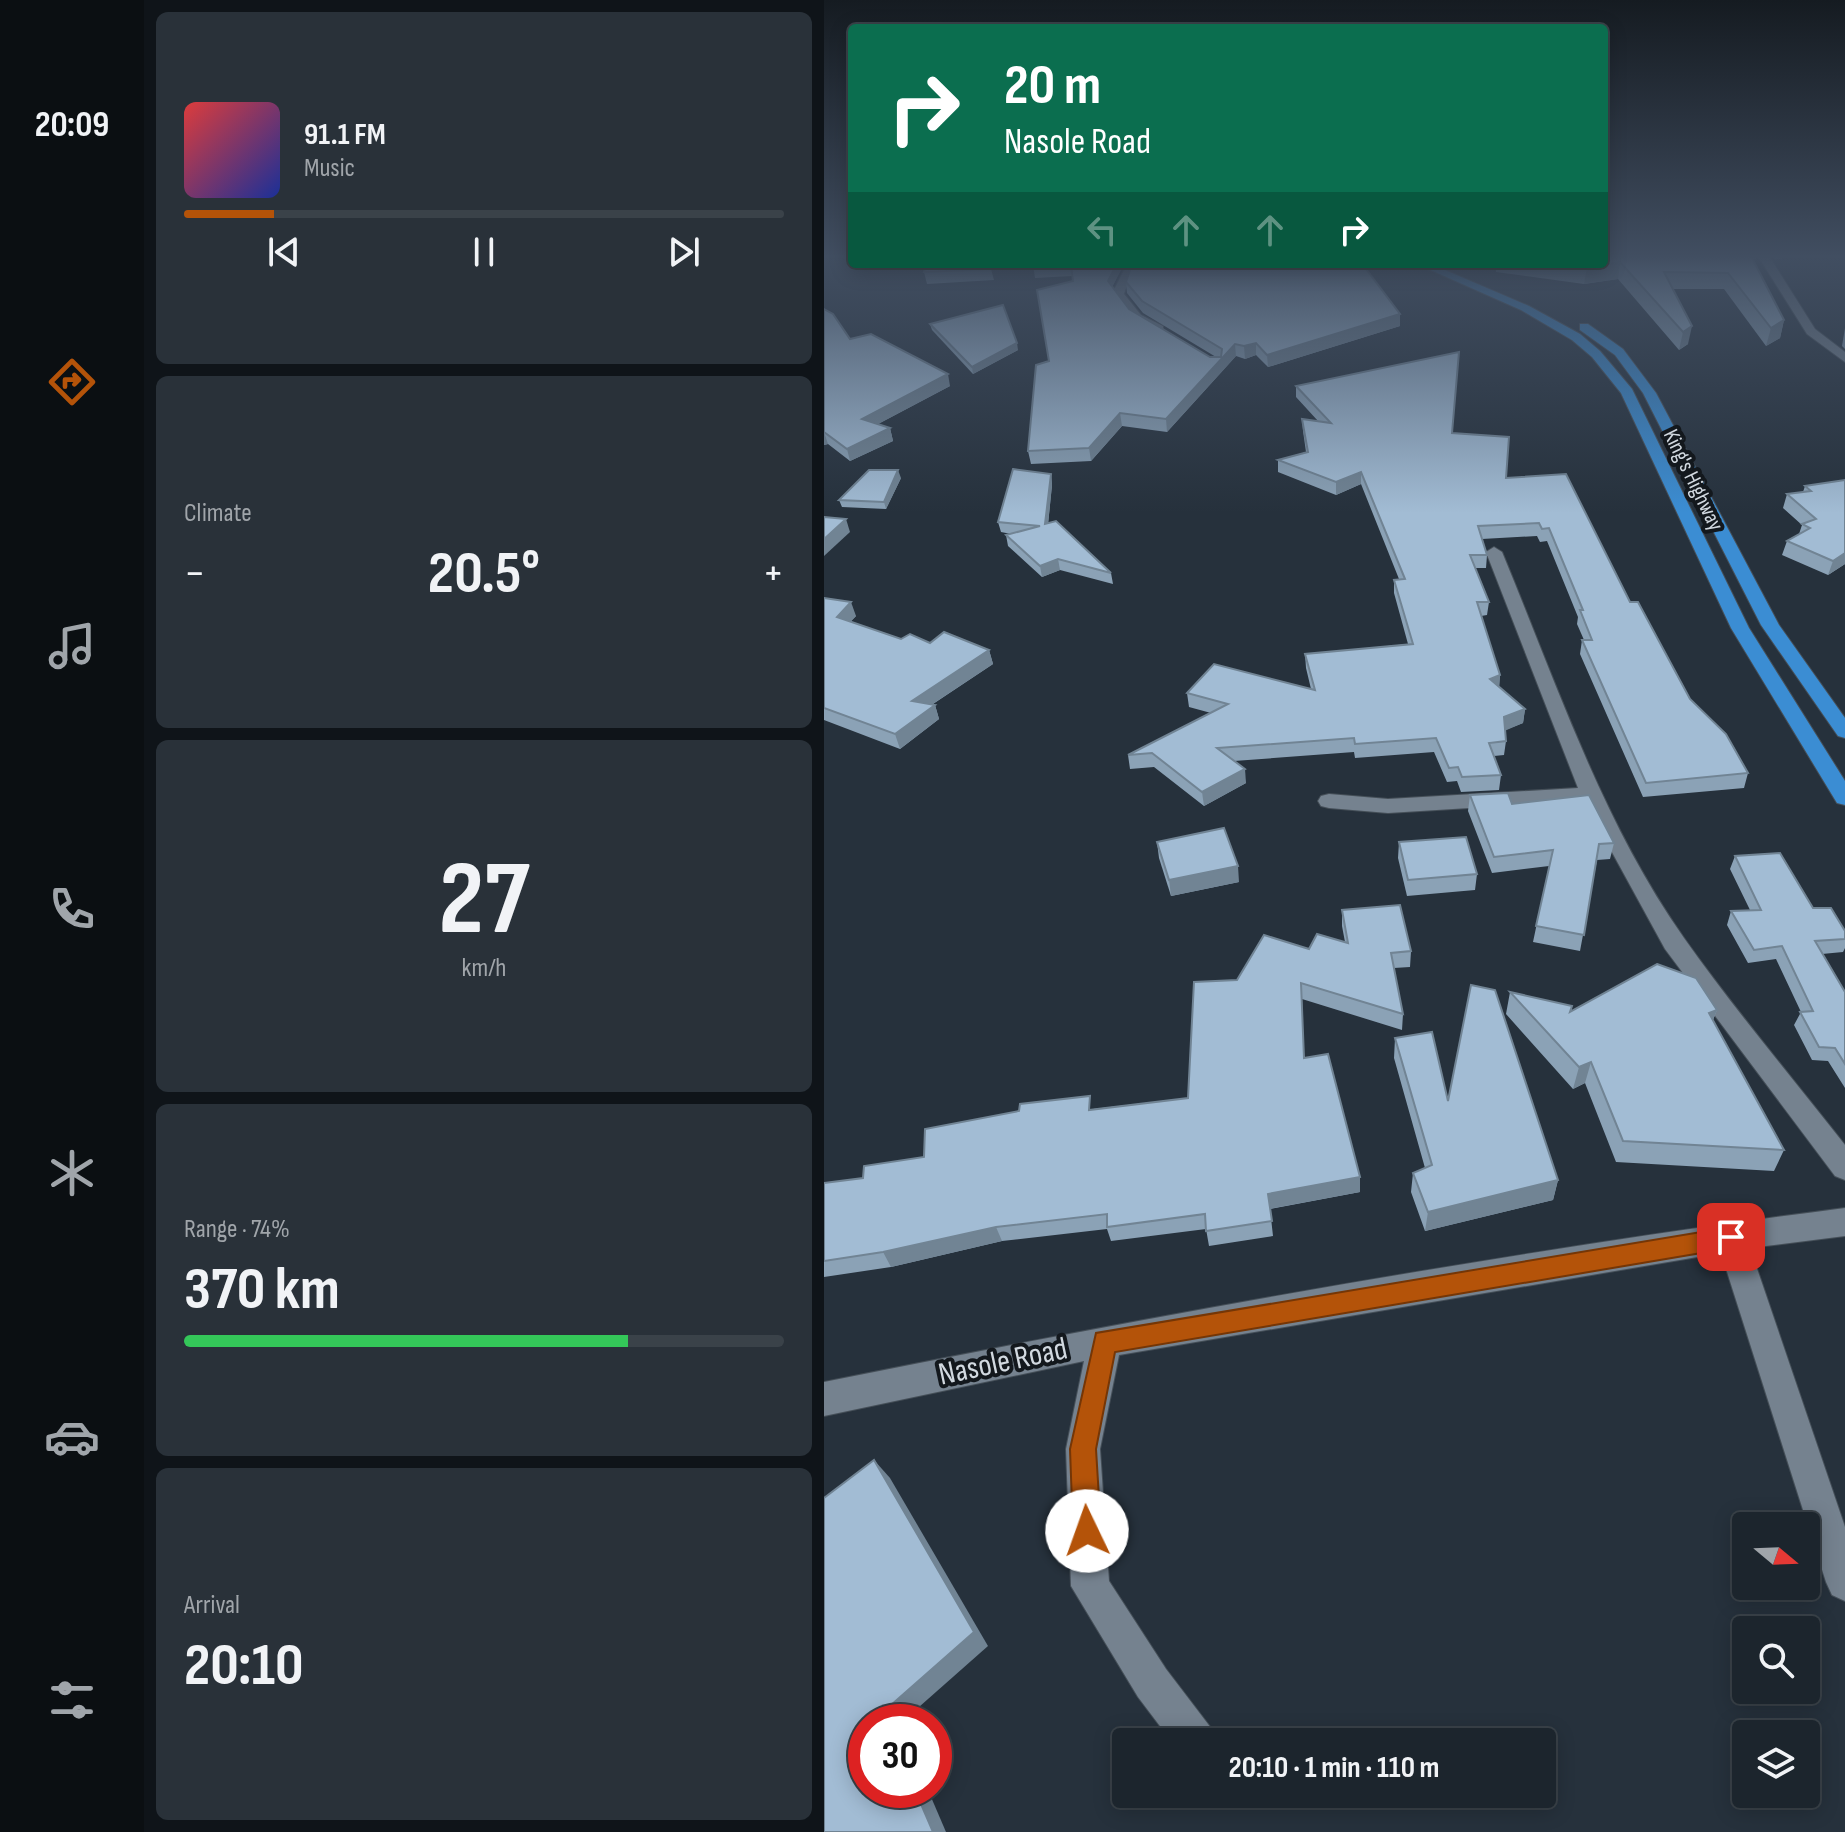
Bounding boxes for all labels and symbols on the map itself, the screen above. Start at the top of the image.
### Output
street label: King's Highway [1657,425,1729,536]
pin [1697,1203,1765,1271]
street label: Nasole Road [935,1329,1071,1395]
position arrow [1045,1489,1129,1573]
north arrow [1732,1512,1820,1600]
speed limit sign: 30 [848,1704,952,1808]

